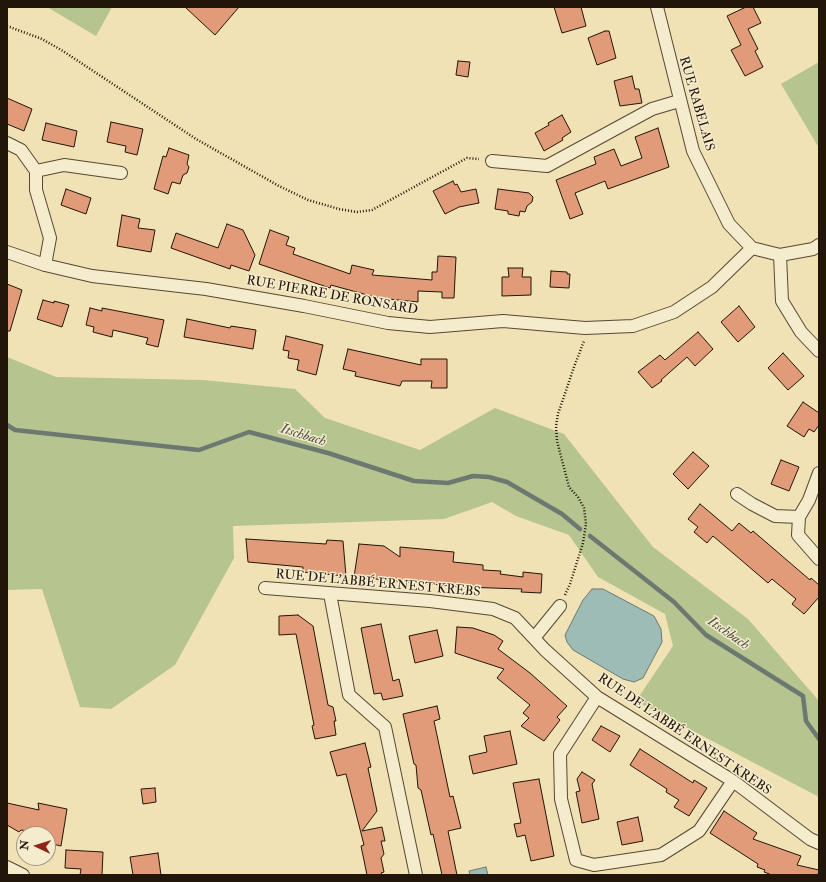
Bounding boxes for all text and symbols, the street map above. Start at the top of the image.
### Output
street label: RUE RABELAIS [675,55,717,153]
street label: RUE PIERRE DE RONSARD [245,273,419,319]
water label: Itschbach [278,421,328,451]
street label: RUE DE L'ABBÉ ERNEST KREBS [275,567,481,601]
water label: Itschbach [704,614,752,654]
street label: RUE DE L'ABBÉ ERNEST KREBS [594,671,774,799]
north arrow [16,826,56,866]
text: N [18,840,31,851]

